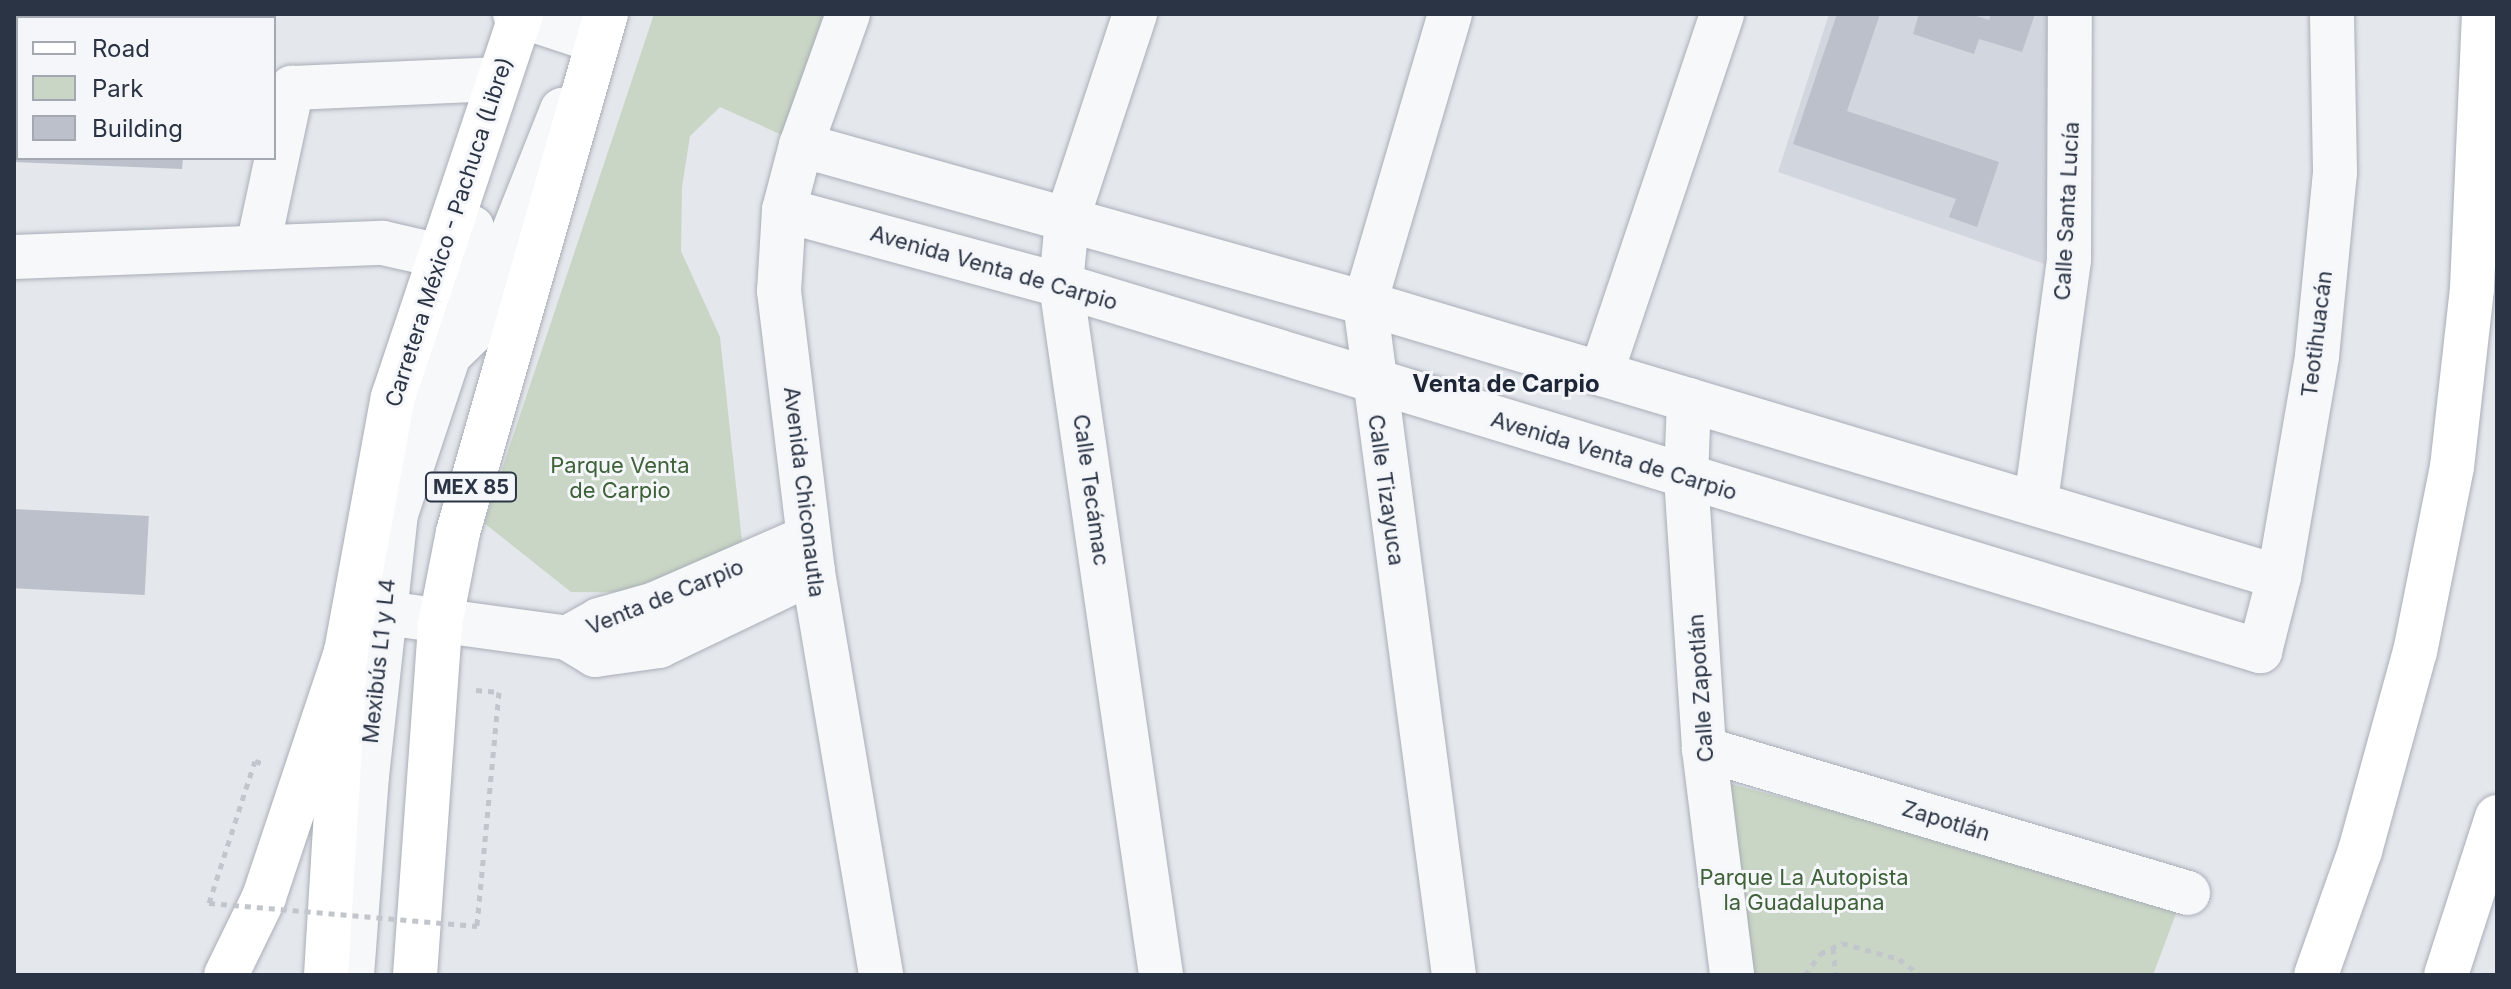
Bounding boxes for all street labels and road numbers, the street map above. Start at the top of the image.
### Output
street label: Carretera México - Pachuca (Libre) [380,54,518,410]
street label: Calle Santa Lucía [2049,121,2085,301]
street label: Avenida Venta de Carpio [867,220,1121,316]
street label: Teotihuacán [2296,269,2338,399]
street label: Avenida Chiconautla [778,385,830,599]
street label: Avenida Venta de Carpio [1488,406,1740,506]
street label: Calle Tecámac [1067,413,1115,567]
street label: Calle Tizayuca [1362,413,1410,567]
road number: MEX 85 [423,471,519,503]
street label: Venta de Carpio [583,553,747,641]
street label: Mexibús L1 y L4 [357,577,401,745]
street label: Calle Zapotlán [1683,613,1719,763]
street label: Zapotlán [1899,795,1993,847]

